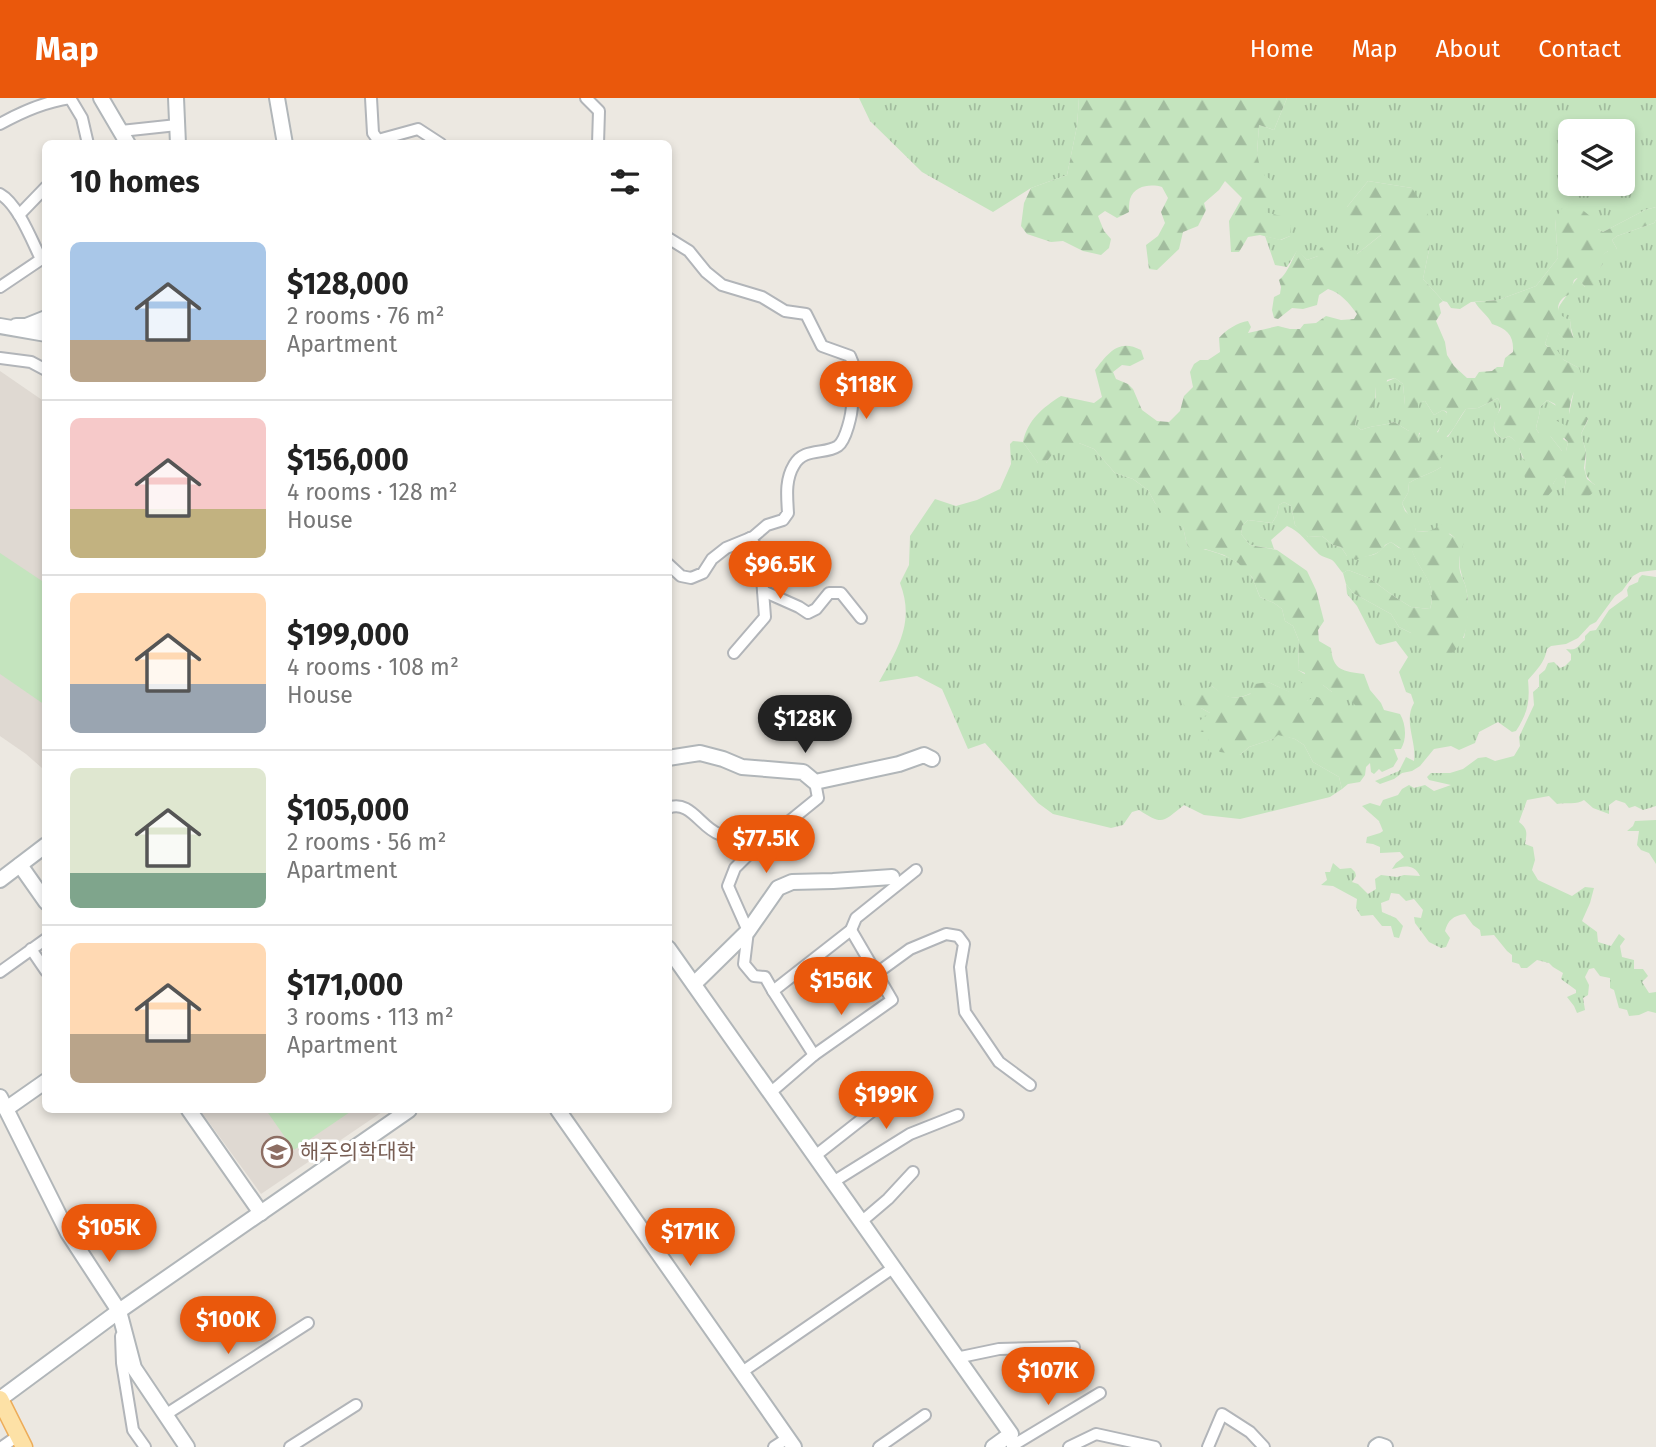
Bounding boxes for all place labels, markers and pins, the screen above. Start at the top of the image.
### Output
pin: $118K [817,362,915,421]
pin: $96.5K [723,542,837,601]
pin: $128K [756,696,854,755]
pin: $77.5K [709,816,823,875]
pin: $156K [792,958,890,1017]
pin: $199K [837,1072,935,1131]
school or university icon: 해주의학대학 [260,1135,294,1169]
place label: 해주의학대학 [300,1139,416,1165]
pin: $105K [60,1204,158,1264]
pin: $171K [641,1208,739,1268]
pin: $100K [179,1296,277,1356]
pin: $107K [999,1348,1097,1407]

